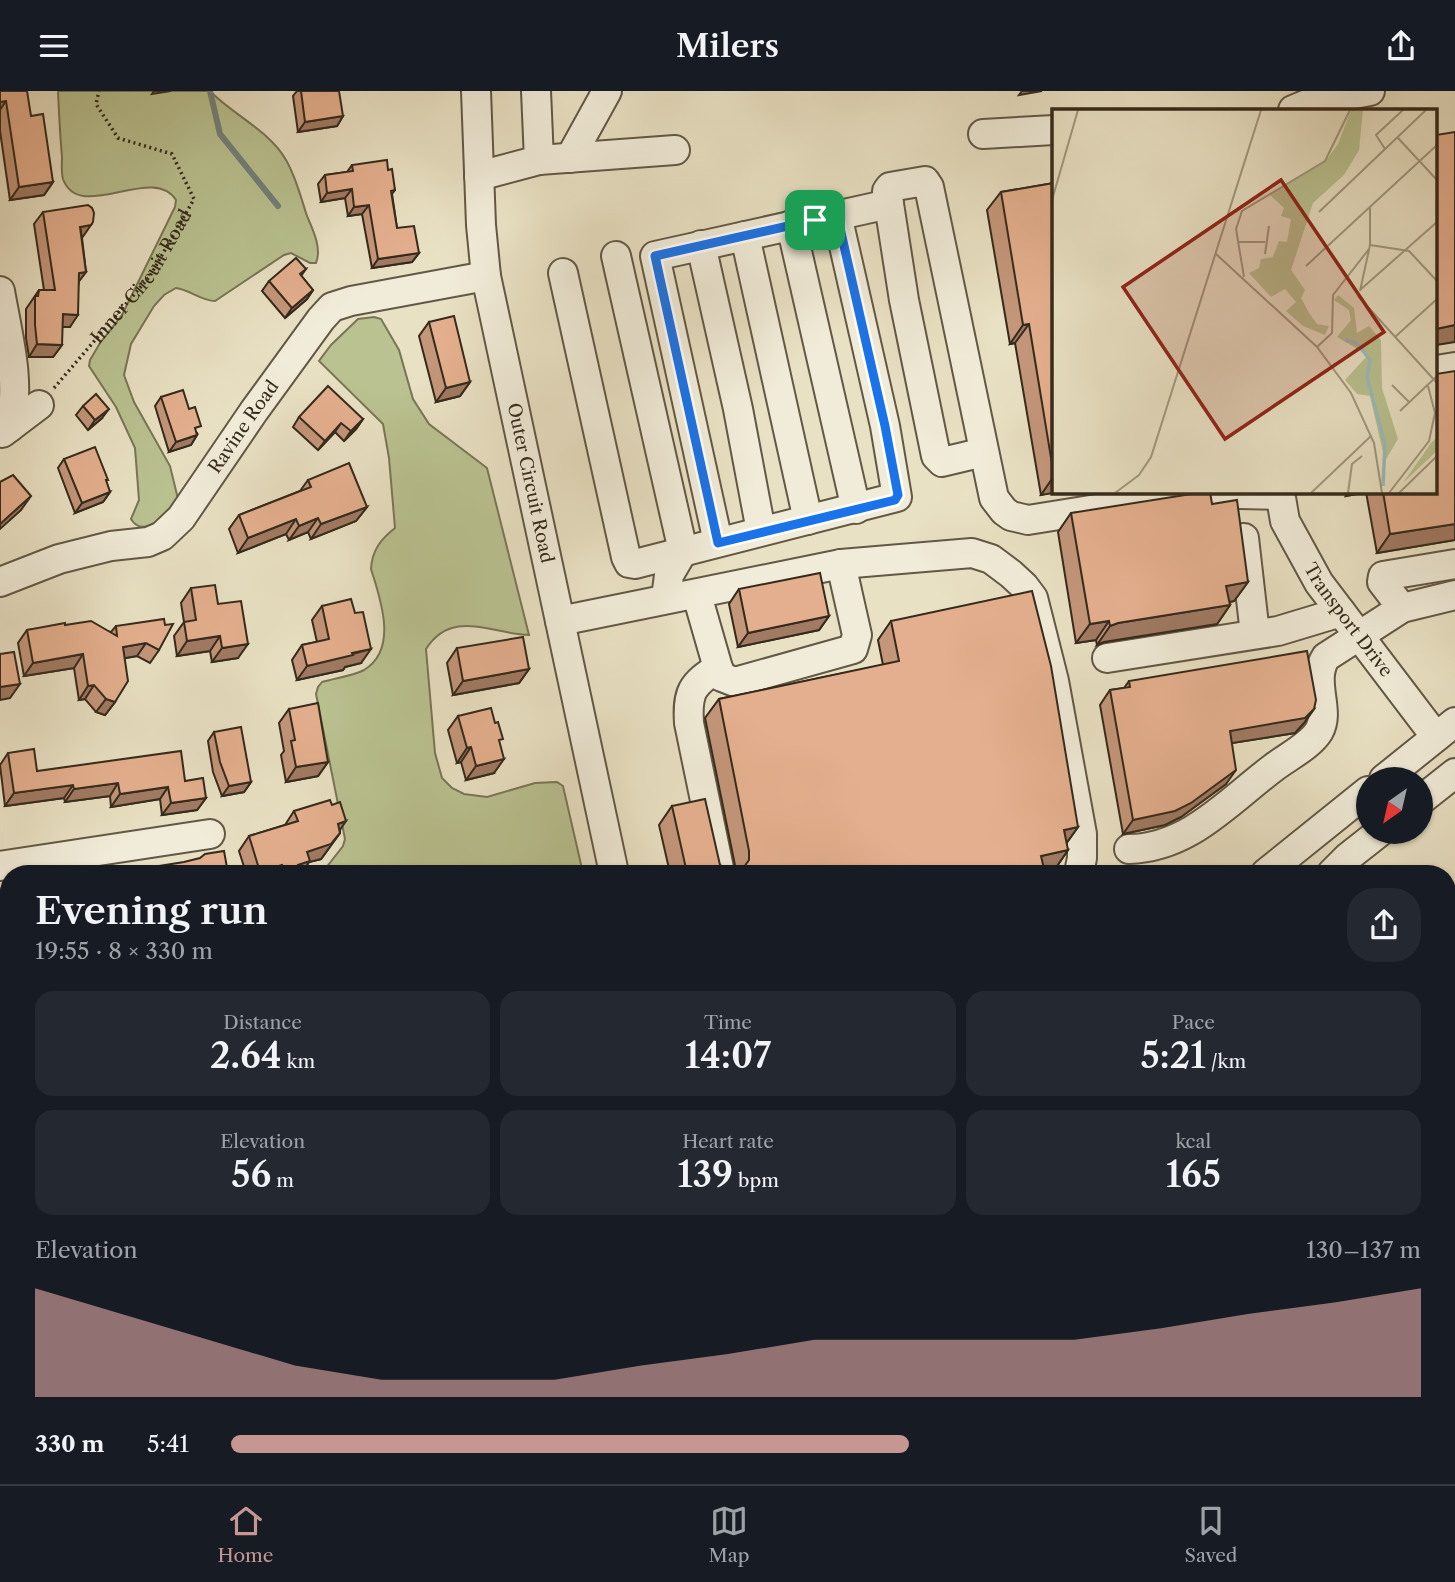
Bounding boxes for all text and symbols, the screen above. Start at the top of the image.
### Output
text: Milers [676,26,779,65]
icon: menu [35,27,73,65]
icon: share [1382,27,1420,65]
inset map [1052,109,1438,493]
pin [785,190,845,250]
icon: arrive [796,201,834,239]
street label: Inner Circuit Road [86,206,197,348]
street label: Ravine Road [204,376,284,478]
street label: Outer Circuit Road [503,401,558,565]
street label: Transport Drive [1299,559,1397,681]
north arrow [1356,767,1433,843]
map controls [1356,767,1433,844]
text: Evening run [35,887,268,934]
button: share [1347,888,1421,962]
text: 19:55 · 8 × 330 m [35,937,213,965]
text: Distance [223,1011,302,1034]
text: Time [704,1011,752,1034]
text: Pace [1172,1011,1215,1034]
text: 2.64 [210,1034,281,1077]
text: 14:07 [685,1034,771,1077]
text: 5:21 [1140,1034,1206,1077]
text: km [281,1050,315,1073]
text: /km [1206,1050,1246,1073]
text: Elevation [220,1130,305,1153]
text: Heart rate [682,1130,774,1153]
text: kcal [1175,1130,1211,1153]
text: 56 [231,1153,271,1196]
text: 139 [677,1153,733,1196]
text: 165 [1166,1153,1221,1196]
text: m [271,1169,294,1192]
text: bpm [733,1169,779,1192]
text: Elevation [35,1236,138,1264]
text: 130–137 m [1306,1236,1421,1264]
text: 330 m [35,1430,104,1458]
text: 5:41 [147,1430,189,1458]
tab: Home [218,1502,273,1567]
tab: Map [709,1502,749,1567]
tab: Saved [1185,1502,1237,1567]

